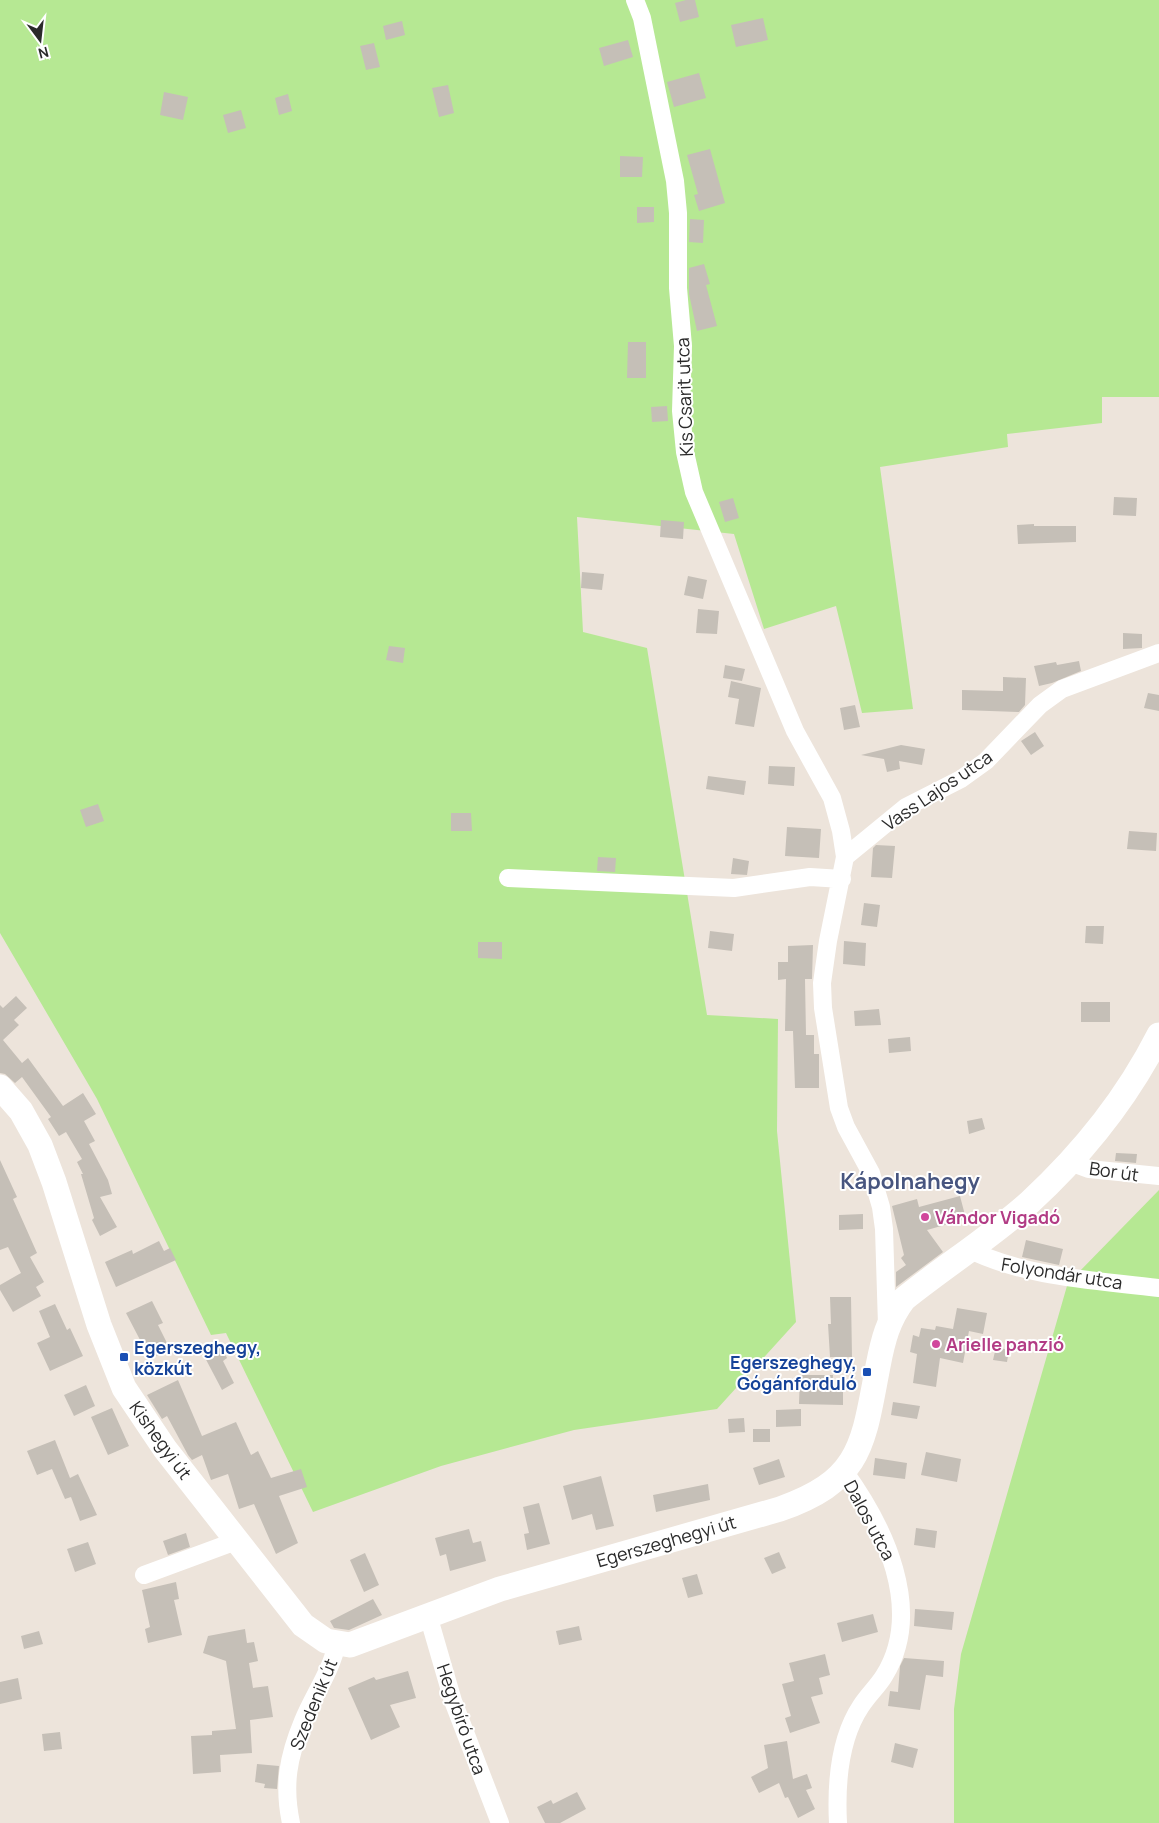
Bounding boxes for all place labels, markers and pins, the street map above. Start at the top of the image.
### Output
place label: Vándor Vigadó [935,1205,1060,1229]
marker: Vándor Vigadó [919,1211,931,1223]
place label: Arielle panzió [946,1332,1064,1356]
place label: Egerszeghegy, közkút [134,1335,261,1380]
marker: Arielle panzió [930,1338,942,1350]
place label: Egerszeghegy, Gógánforduló [730,1350,857,1395]
marker: Egerszeghegy, közkút [118,1351,130,1363]
marker: Egerszeghegy, Gógánforduló [861,1366,873,1378]

